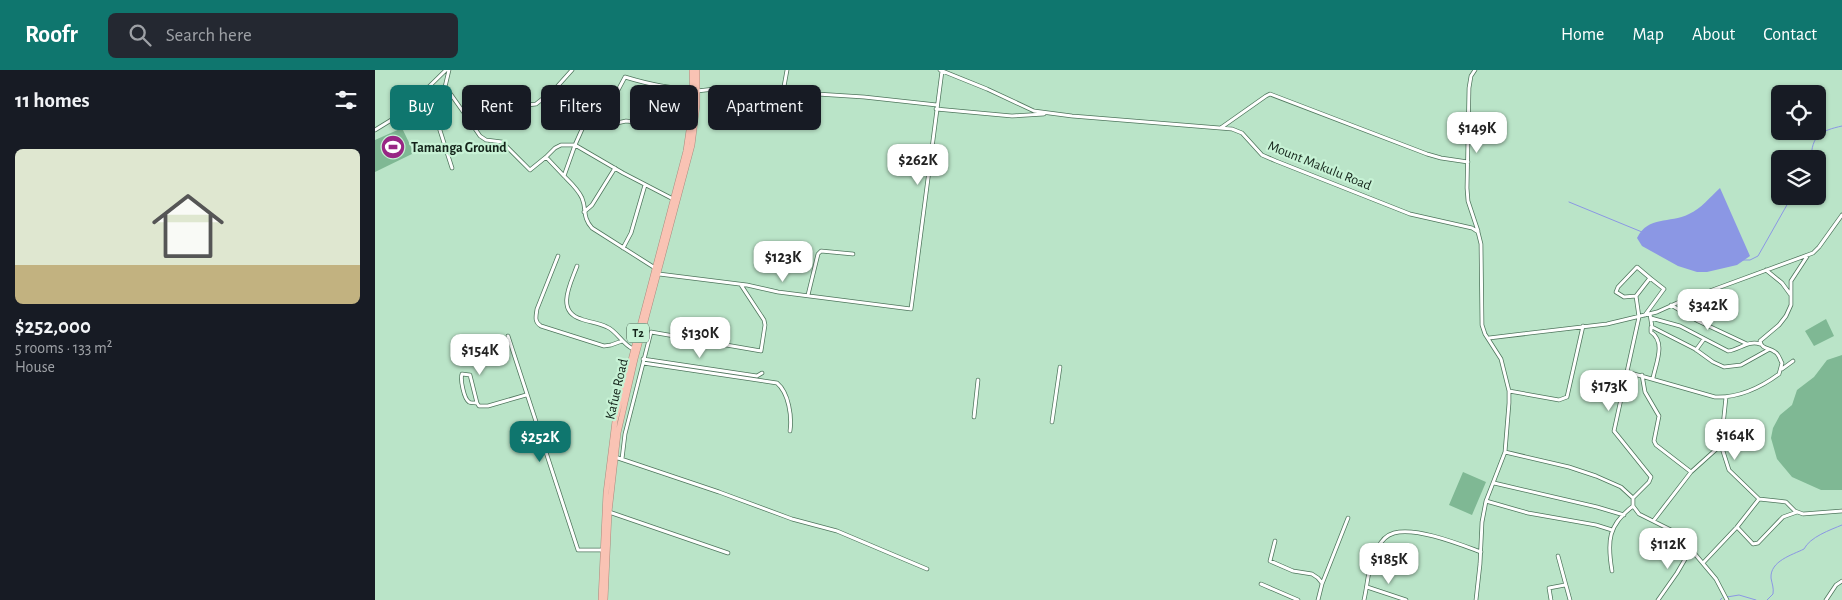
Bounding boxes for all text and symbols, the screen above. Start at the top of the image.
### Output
search box [108,13,458,58]
icon: search [126,21,154,49]
text: Roofr [25,23,78,47]
text: Search here [166,26,252,45]
text: Home [1561,26,1604,44]
text: Map [1632,26,1664,44]
text: About [1692,26,1735,44]
text: Contact [1763,26,1817,44]
chip: Buy [390,85,452,130]
chip: Rent [462,85,531,130]
chip: Filters [541,85,620,130]
chip: New [630,85,698,130]
chip: Apartment [708,85,821,130]
map controls [1771,85,1826,205]
button: locate [1771,85,1826,140]
icon: filters [332,86,360,114]
text: 11 homes [15,90,90,111]
pin: $149K [1442,112,1512,154]
text: $149K [1458,120,1496,136]
sports icon: Tamanga Ground [380,134,406,160]
street label: Mount Makulu Road [1266,139,1373,193]
place label: Tamanga Ground [411,141,507,155]
pin: $262K [883,144,953,186]
button: layers [1771,150,1826,205]
text: $262K [898,152,938,168]
icon: home [143,181,233,271]
pin: $123K [748,240,818,283]
text: $123K [765,249,801,265]
pin: $342K [1673,288,1743,331]
text: $342K [1688,297,1728,313]
text: $252,000 [15,316,91,337]
pin: $130K [665,316,735,359]
road number: T2 [627,324,649,342]
text: $130K [681,325,719,341]
pin: $154K [445,334,515,376]
text: 5 rooms · 133 m² [15,340,112,356]
text: $154K [461,342,499,358]
street label: Kafue Road [603,358,631,421]
text: House [15,359,55,375]
pin: $173K [1574,370,1644,412]
text: $173K [1591,378,1627,394]
pin: $164K [1700,418,1770,461]
pin: $252K [505,420,575,463]
text: $164K [1716,427,1754,443]
text: $252K [521,429,559,445]
pin: $112K [1633,528,1703,570]
text: $112K [1650,536,1686,552]
pin: $185K [1354,542,1424,585]
text: $185K [1370,551,1408,567]

